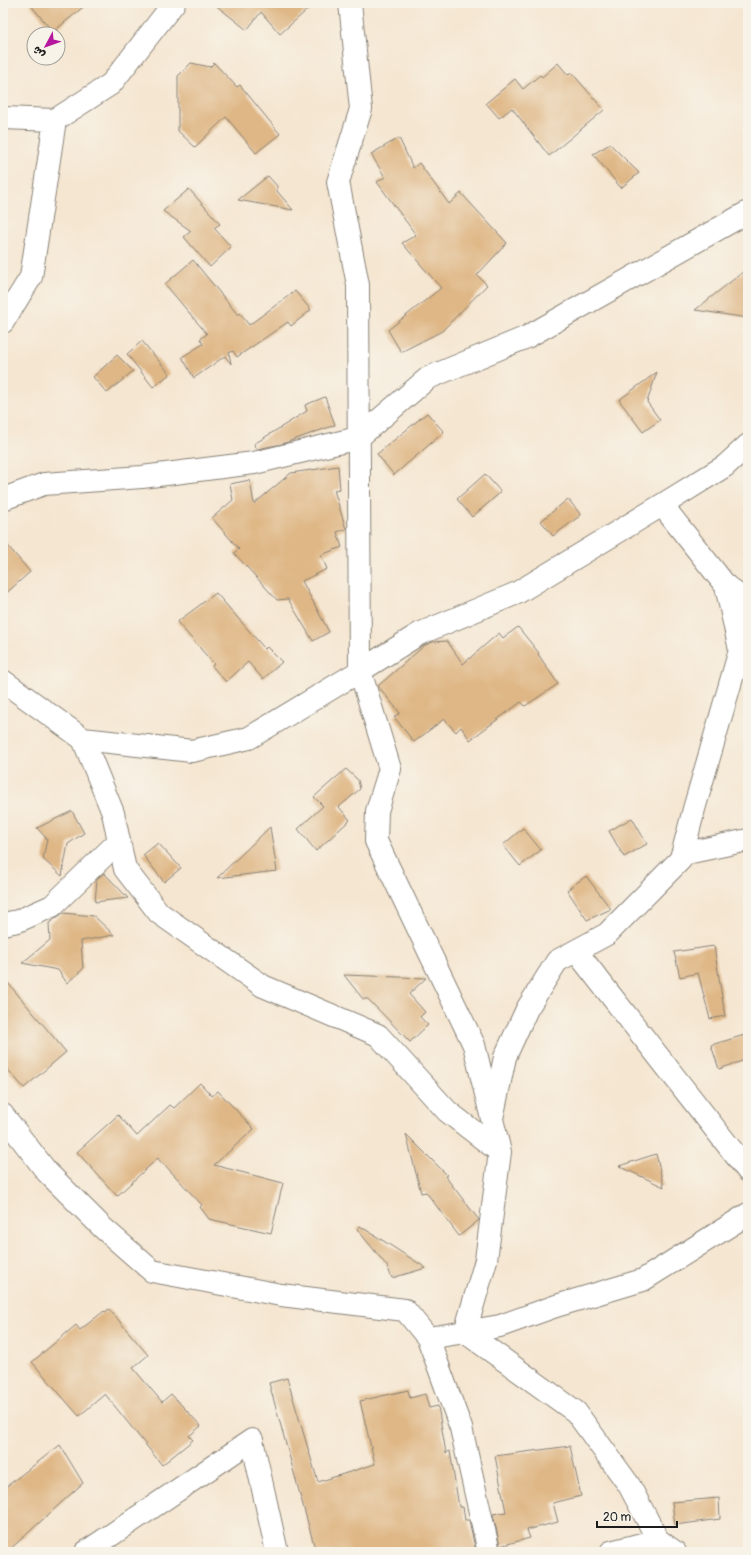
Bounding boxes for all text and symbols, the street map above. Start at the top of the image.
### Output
north arrow [26,26,66,66]
text: ش [30,43,48,61]
scale bar [597,1503,677,1529]
text: 20 m [603,1510,632,1525]

